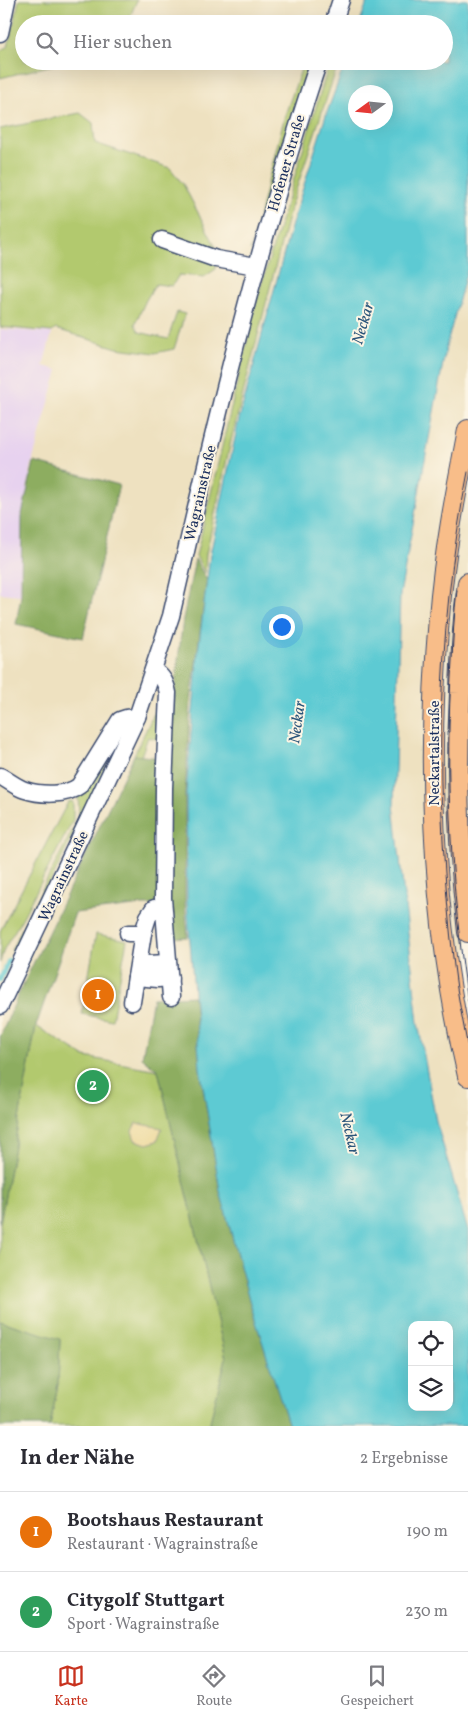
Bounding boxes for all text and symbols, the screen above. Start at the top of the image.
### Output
search box [15,15,453,70]
icon: search [33,29,61,57]
text: Hier suchen [73,30,172,56]
north arrow [348,85,393,130]
street label: Hofener Straße [264,112,311,214]
water label: Neckar [347,299,381,347]
street label: Wagrainstraße [180,443,223,543]
your location [269,614,295,640]
water label: Neckar [284,698,312,745]
street label: Neckartalstraße [425,700,446,806]
street label: Wagrainstraße [34,828,95,925]
pin: 1 [82,976,114,1014]
pin: 2 [77,1067,109,1105]
water label: Neckar [334,1110,365,1158]
map controls [408,1321,453,1411]
button: locate [408,1321,453,1366]
button: layers [408,1366,453,1411]
text: In der Nähe [20,1444,135,1473]
text: 2 Ergebnisse [360,1448,448,1470]
text: Bootshaus Restaurant [67,1508,263,1534]
text: 1 [33,1521,39,1543]
text: 190 m [406,1521,448,1543]
text: Restaurant · Wagrainstraße [67,1534,258,1556]
text: Citygolf Stuttgart [67,1588,225,1614]
text: 2 [32,1601,40,1623]
text: 230 m [405,1601,448,1623]
text: Sport · Wagrainstraße [67,1614,219,1636]
tab: Karte [54,1662,88,1711]
tab: Route [196,1662,232,1711]
tab: Gespeichert [340,1662,414,1711]

